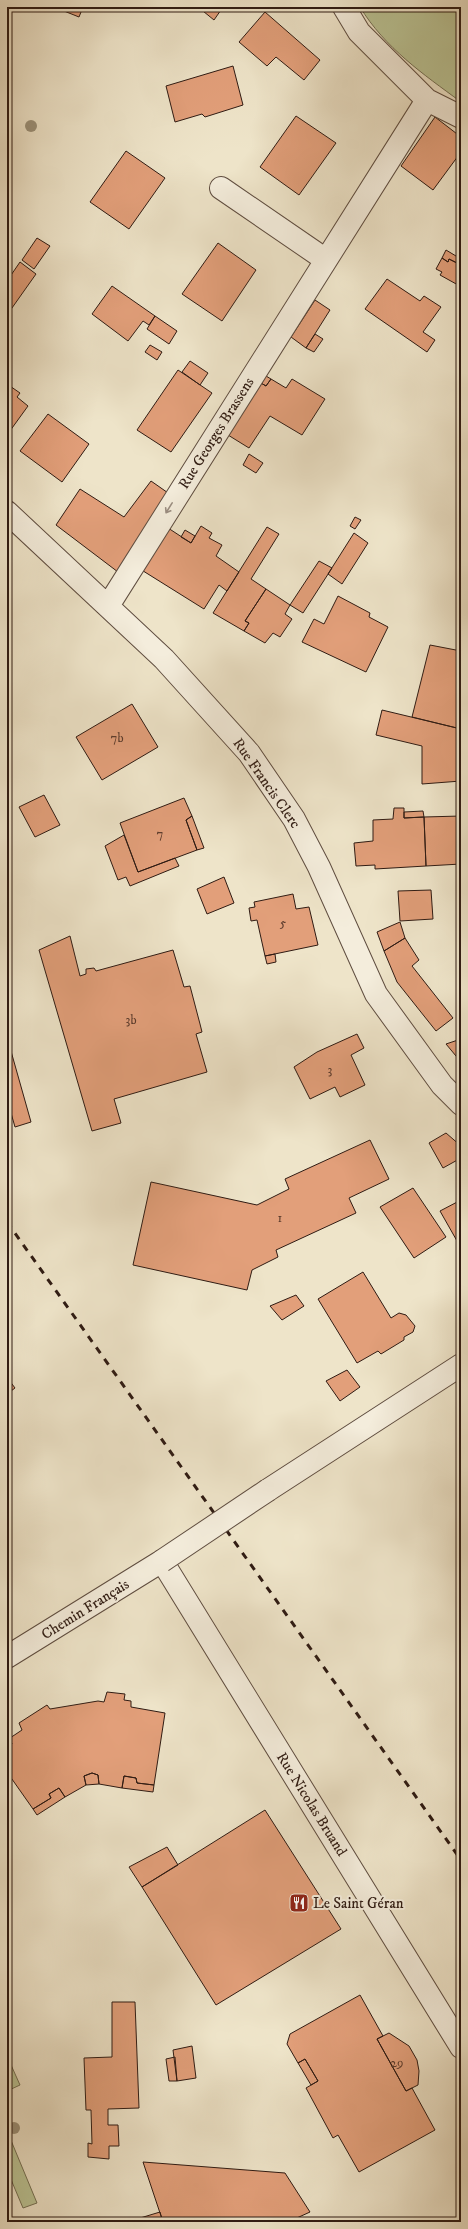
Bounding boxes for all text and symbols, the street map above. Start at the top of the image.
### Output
street label: Rue Georges Brassens [174,374,258,493]
one-way arrow [164,503,173,514]
house number: 7b [111,730,123,746]
street label: Rue Francis Clerc [228,734,305,833]
house number: 7 [157,826,164,842]
house number: 5 [280,915,287,931]
house number: 3b [126,1012,136,1028]
house number: 3 [328,1062,333,1078]
house number: 1 [278,1210,283,1226]
street label: Chemin Français [38,1575,133,1644]
street label: Rue Nicolas Bruand [272,1749,351,1860]
restaurant icon: Le Saint Géran [288,1892,310,1914]
place label: Le Saint Géran [313,1894,404,1913]
house number: 29 [391,2055,403,2071]

